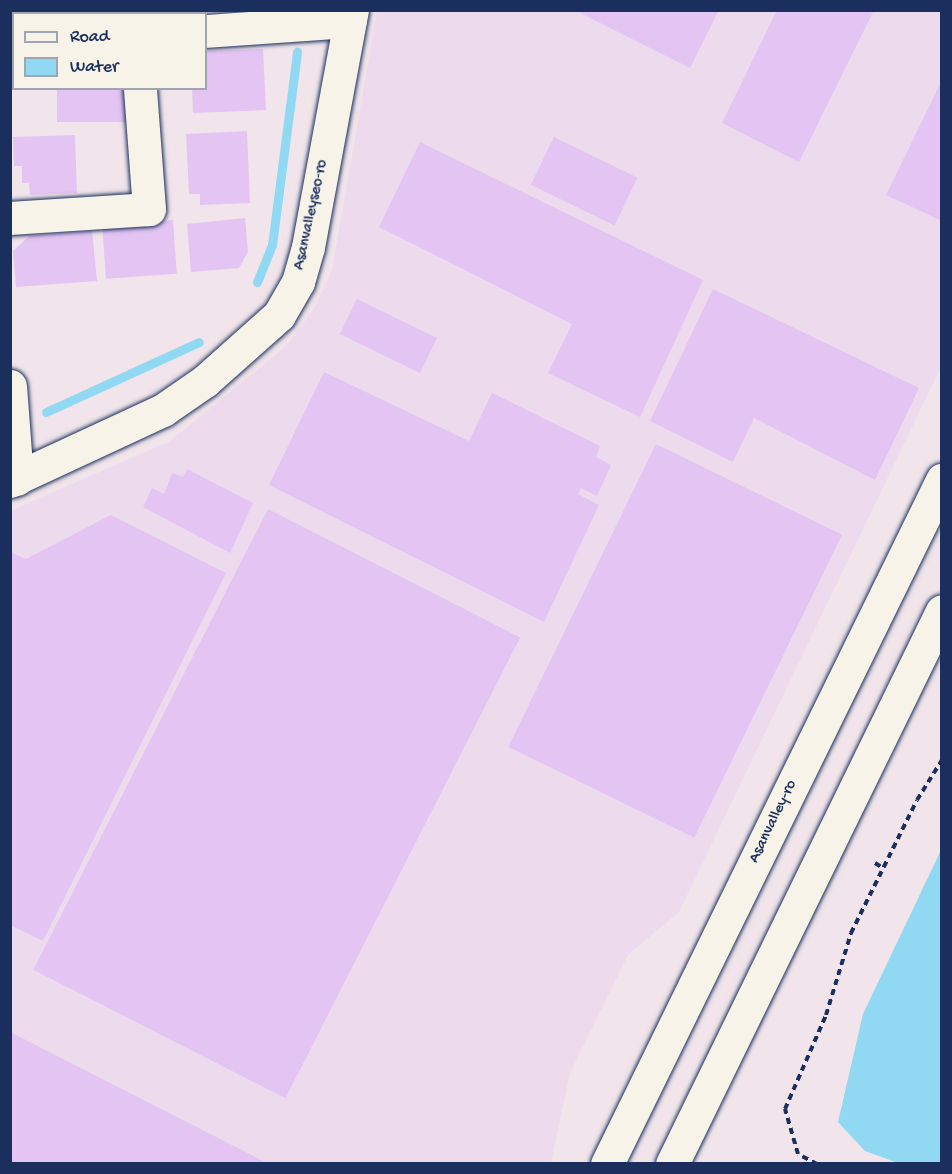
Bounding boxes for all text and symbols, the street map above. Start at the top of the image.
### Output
legend [12,12,207,90]
text: Road [70,27,109,48]
text: Water [70,57,118,78]
street label: Asanvalleyseo-ro [291,158,333,272]
street label: Asanvalley-ro [746,777,802,867]

